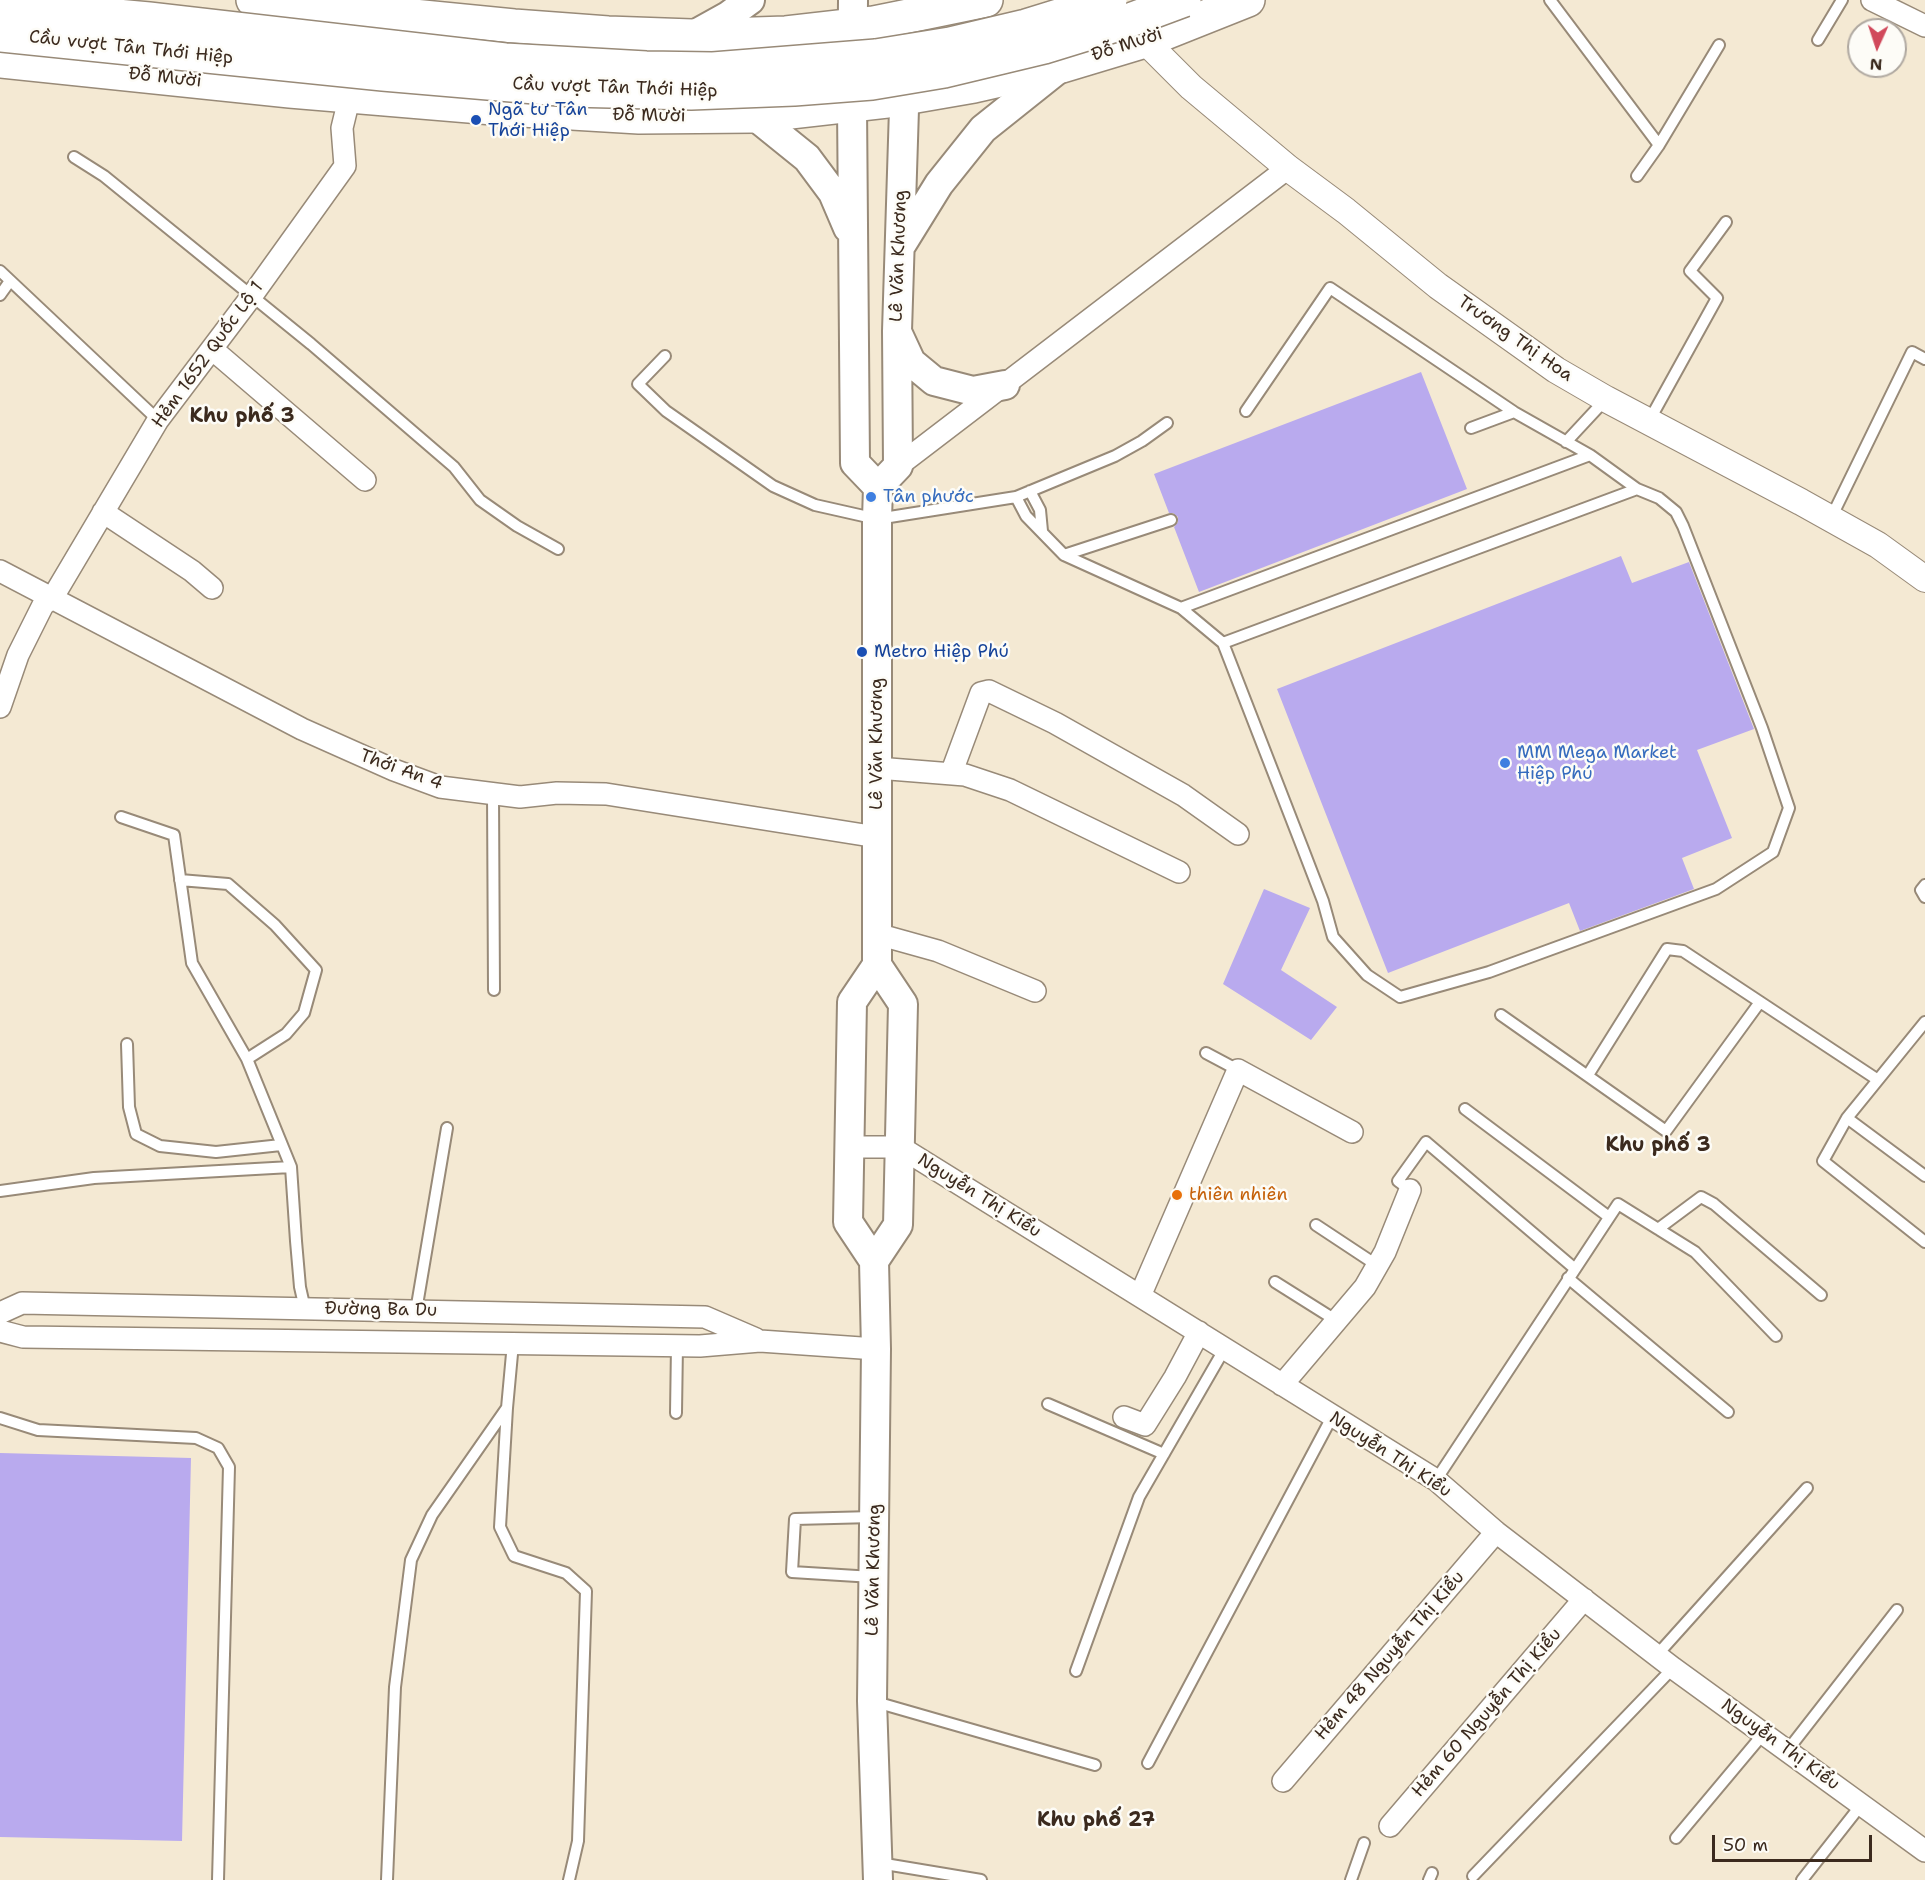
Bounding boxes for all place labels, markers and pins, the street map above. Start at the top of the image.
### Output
place label: Ngã tư Tân Thới Hiệp [488,99,587,142]
marker: Ngã tư Tân Thới Hiệp [469,113,483,127]
place label: Tân phước [883,486,974,508]
marker: Tân phước [864,490,878,504]
place label: Metro Hiệp Phú [874,641,1009,663]
marker: Metro Hiệp Phú [855,645,869,659]
place label: MM Mega Market Hiệp Phú [1517,742,1677,784]
marker: MM Mega Market Hiệp Phú [1498,756,1512,770]
place label: thiên nhiên [1189,1184,1287,1206]
marker: thiên nhiên [1170,1188,1184,1202]

